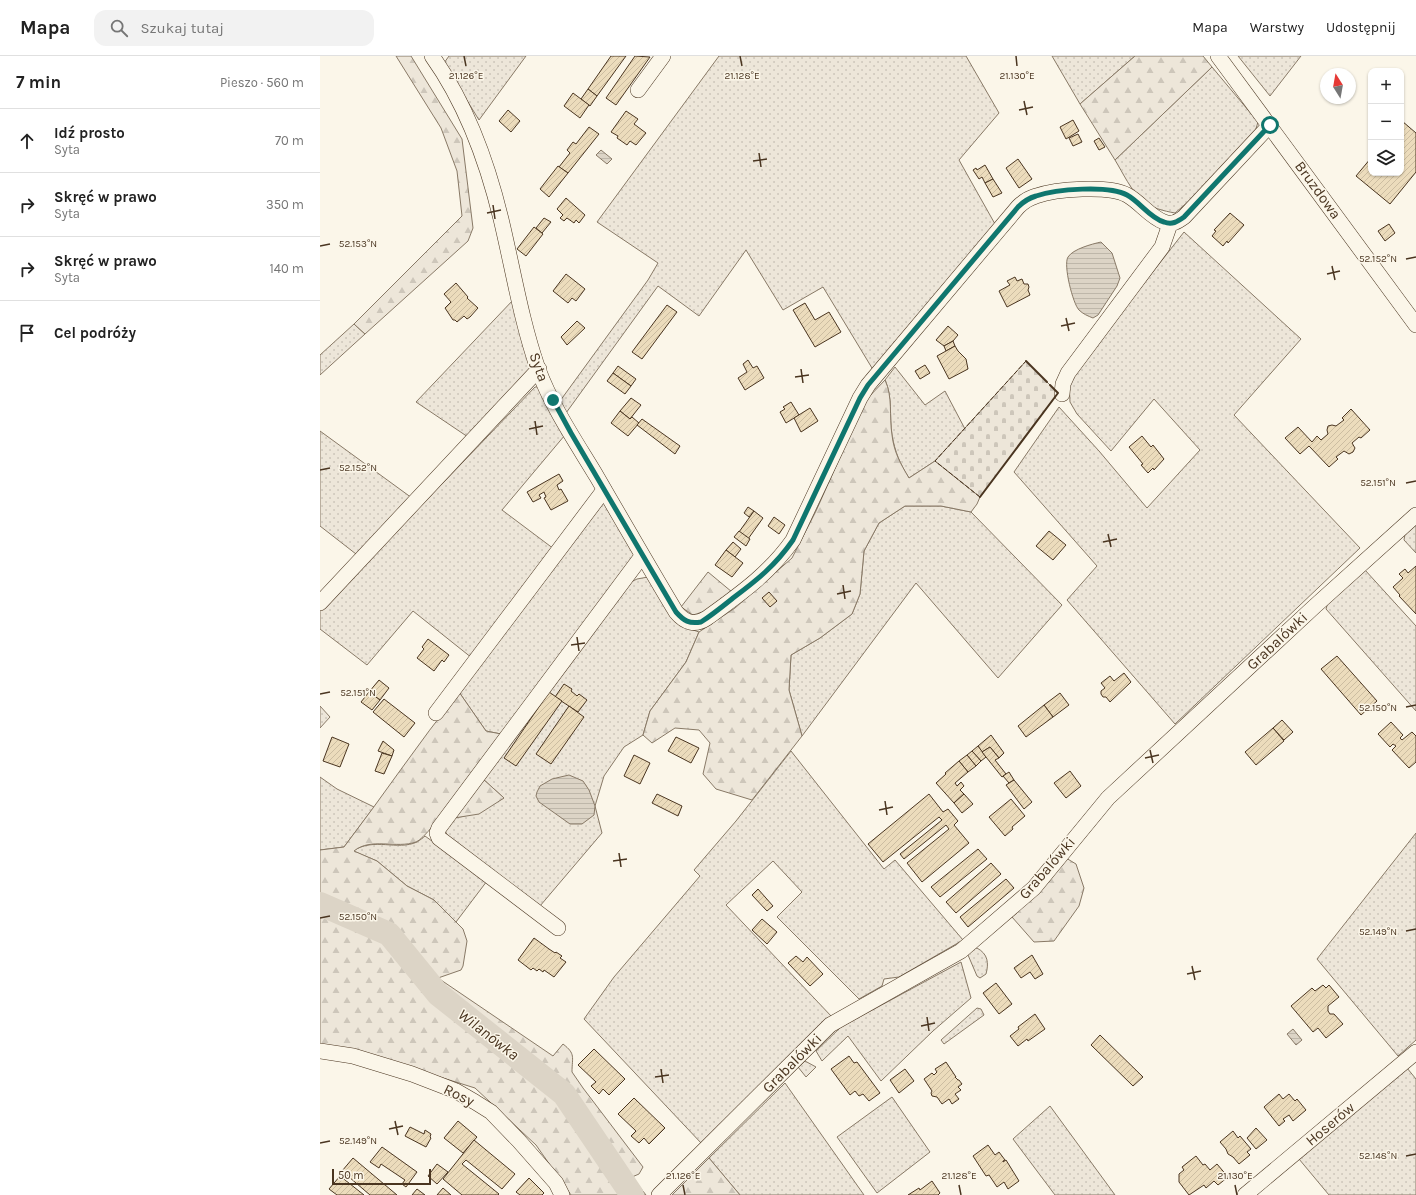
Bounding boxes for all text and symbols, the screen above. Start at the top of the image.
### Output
search box [94,10,374,46]
text: Mapa [20,17,70,39]
icon: search [108,17,130,39]
text: Szukaj tutaj [140,19,224,37]
text: Mapa [1192,19,1228,36]
text: Warstwy [1250,19,1304,36]
text: Udostępnij [1326,19,1396,36]
north arrow [1320,68,1356,104]
map controls [1368,68,1404,176]
button: + [1368,68,1404,104]
text: 21.126°E [449,70,483,82]
text: 21.128°E [724,70,760,82]
text: 21.130°E [999,70,1035,82]
text: 7 min [16,72,61,92]
text: Pieszo · 560 m [220,75,304,90]
button: − [1368,104,1404,140]
route start [1261,116,1279,134]
text: Idź prosto [54,124,125,142]
icon: ahead [16,130,38,152]
text: 70 m [275,133,304,148]
button: layers [1368,140,1404,176]
text: Syta [54,142,80,157]
street label: Bruzdowa [1291,158,1345,222]
text: Skręć w prawo [54,188,157,206]
icon: right [16,194,38,216]
text: 350 m [266,197,304,212]
text: Syta [54,206,80,221]
text: 52.153°N [339,238,377,250]
text: Skręć w prawo [54,252,157,270]
text: 52.152°N [1359,253,1397,265]
icon: right [16,258,38,280]
text: 140 m [269,261,304,276]
text: Syta [54,270,80,285]
icon: arrive [16,322,38,344]
text: Cel podróży [54,324,136,342]
street label: Syta [525,350,553,384]
route end [544,391,562,409]
text: 52.152°N [339,462,377,474]
text: 52.151°N [1360,477,1396,489]
street label: Grabalówki [1243,608,1311,674]
text: 52.151°N [340,687,376,699]
text: 52.150°N [1359,702,1397,714]
street label: Grabalówki [1015,833,1079,903]
text: 52.150°N [339,911,377,923]
text: 52.149°N [1359,926,1397,938]
water label: Wilanówka [454,1005,523,1064]
street label: Grabalówki [759,1030,825,1096]
street label: Rosy [441,1080,477,1110]
street label: Hoserów [1302,1098,1358,1150]
text: 52.149°N [339,1135,377,1147]
text: 52.148°N [1359,1150,1397,1162]
scale bar [332,1167,431,1186]
text: 50 m [338,1169,364,1182]
text: 21.126°E [666,1170,700,1182]
text: 21.128°E [941,1170,977,1182]
text: 21.130°E [1217,1170,1253,1182]

